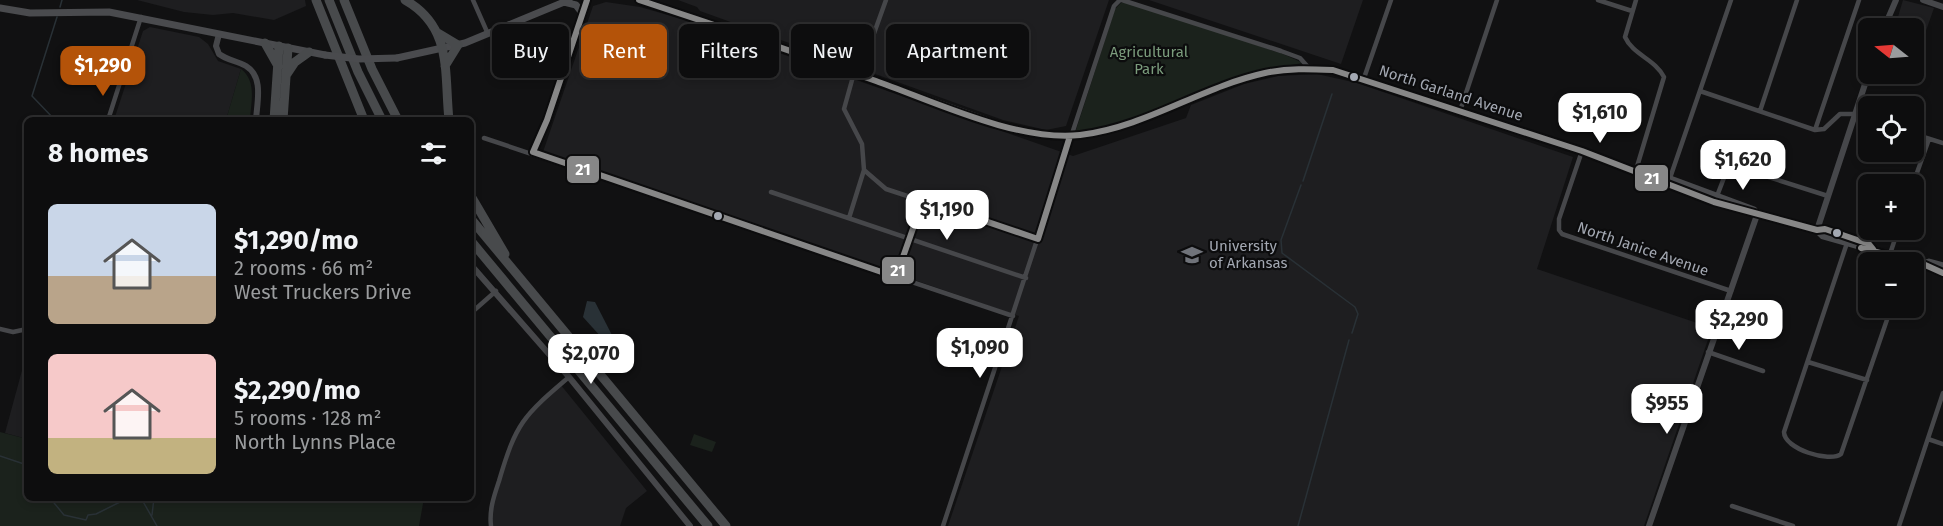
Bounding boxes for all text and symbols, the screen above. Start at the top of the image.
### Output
north arrow [1858,18,1924,84]
map controls [1858,18,1924,318]
chip: Buy [492,24,569,78]
chip: Rent [581,24,667,78]
chip: Filters [679,24,779,78]
chip: New [791,24,874,78]
chip: Apartment [886,24,1029,78]
park label: Agricultural Park [1110,43,1189,78]
pin: $1,290 [54,46,152,97]
text: $1,290 [74,53,132,77]
street label: North Garland Avenue [1377,61,1525,125]
unlabelled marker [1348,71,1360,83]
pin: $1,610 [1551,93,1649,144]
button: locate [1858,96,1924,162]
text: $1,610 [1572,100,1628,124]
icon: filters [417,137,450,170]
text: 8 homes [48,138,148,169]
pin: $1,620 [1694,140,1792,191]
text: $1,620 [1714,147,1772,171]
line badge: 21 [566,155,600,184]
text: 21 [575,160,591,179]
line badge: 21 [1634,164,1669,192]
text: 21 [1644,169,1660,188]
button: + [1858,174,1924,240]
pin: $1,190 [898,190,996,241]
text: $1,190 [920,197,974,221]
unlabelled marker [712,210,724,222]
street label: North Janice Avenue [1575,218,1711,280]
text: $1,290/mo [234,225,359,256]
unlabelled marker [1831,227,1843,239]
icon: home [96,228,168,300]
place label: University of Arkansas [1209,237,1287,272]
school or university icon: University of Arkansas [1180,243,1204,267]
button: − [1858,252,1924,318]
text: 2 rooms · 66 m² [234,256,373,280]
line badge: 21 [881,256,915,285]
text: 21 [890,261,906,280]
text: West Truckers Drive [234,280,412,304]
pin: $2,290 [1690,300,1788,351]
text: $2,290 [1710,307,1768,331]
pin: $1,090 [931,328,1029,379]
pin: $2,070 [542,334,640,385]
text: $1,090 [951,335,1009,359]
text: $2,070 [562,341,620,365]
text: $2,290/mo [234,375,361,406]
icon: home [96,378,168,450]
pin: $955 [1631,384,1703,435]
text: $955 [1645,391,1689,415]
text: 5 rooms · 128 m² [234,406,382,430]
text: North Lynns Place [234,430,396,454]

